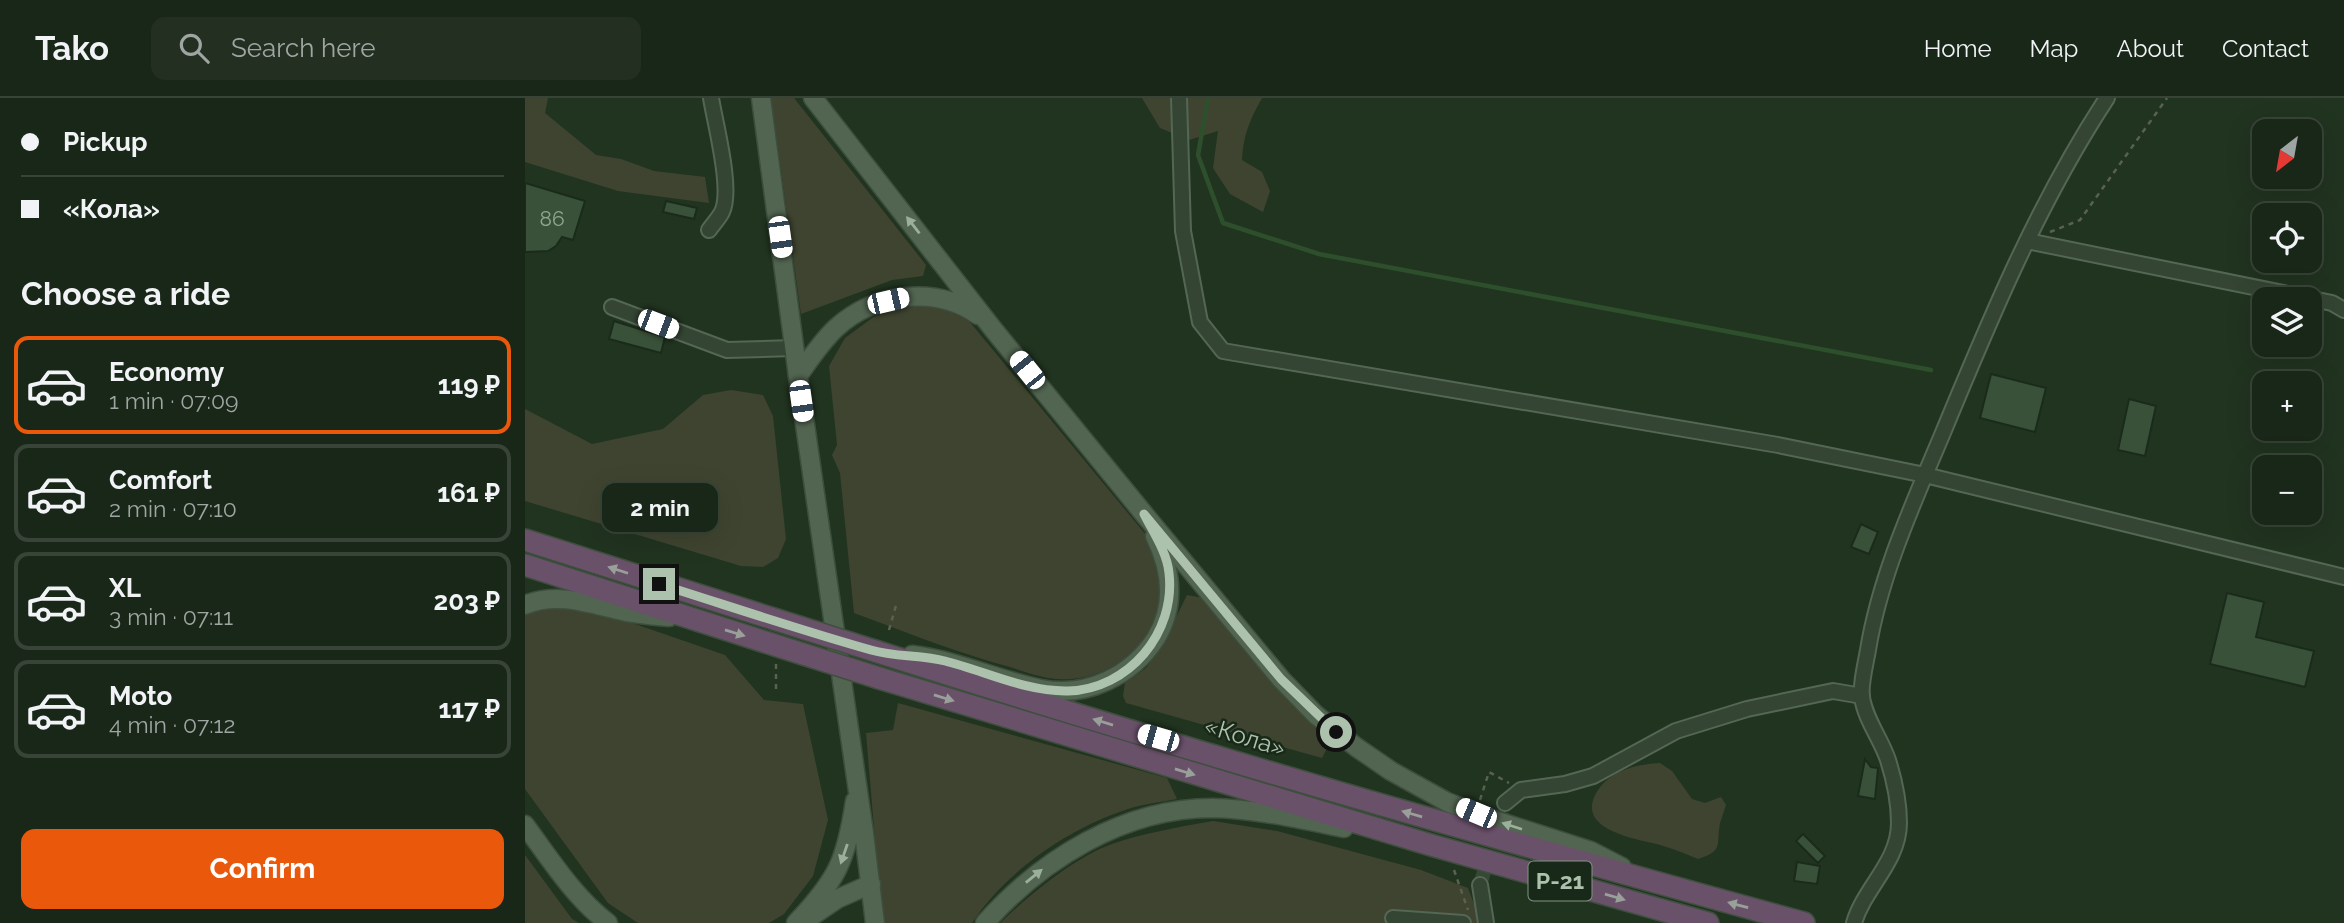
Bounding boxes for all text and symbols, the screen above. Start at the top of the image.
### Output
search box [151,17,641,80]
text: Tako [35,29,109,68]
icon: search [175,29,213,67]
text: Search here [231,33,375,63]
text: Home [1924,34,1992,63]
text: Map [2030,34,2078,63]
text: About [2116,34,2184,63]
text: Contact [2222,34,2309,63]
north arrow [2252,119,2322,189]
map controls [2252,119,2322,525]
text: Pickup [63,127,148,157]
text: «Кола» [63,194,160,224]
button: locate [2252,203,2322,273]
house number: 86 [539,206,565,231]
car [767,215,794,259]
one-way arrow [906,217,921,235]
text: Choose a ride [21,275,230,312]
car [866,286,911,316]
button: layers [2252,287,2322,357]
car [635,307,682,341]
car [1006,347,1049,393]
icon: car [25,354,88,417]
text: Economy [109,357,224,387]
text: 119 ₽ [438,370,500,400]
button: + [2252,371,2322,441]
car [788,379,815,423]
text: 1 min · 07:09 [109,387,238,414]
button: − [2252,455,2322,525]
icon: car [25,462,88,525]
text: Comfort [109,465,212,495]
text: 161 ₽ [437,478,500,508]
callout: 2 min [601,482,717,532]
text: 2 min [630,494,690,521]
text: 2 min · 07:10 [109,495,237,522]
one-way arrow [608,565,629,575]
route end [643,568,675,600]
icon: car [25,570,88,633]
text: XL [109,573,141,603]
text: 203 ₽ [434,586,500,616]
text: 3 min · 07:11 [109,603,233,630]
one-way arrow [725,629,746,639]
icon: car [25,678,88,741]
text: Moto [109,681,172,711]
text: 117 ₽ [438,694,500,724]
one-way arrow [934,694,955,704]
text: 4 min · 07:12 [109,711,235,738]
street label: «Кола» [1201,711,1289,763]
route start [1320,716,1352,748]
one-way arrow [1093,717,1114,727]
car [1135,722,1182,754]
one-way arrow [1175,768,1196,778]
car [1453,795,1500,831]
one-way arrow [1402,808,1423,818]
one-way arrow [1502,821,1523,831]
button: Confirm [21,829,504,909]
one-way arrow [838,843,849,864]
road number: Р-21 [1529,862,1591,901]
one-way arrow [1025,868,1043,883]
one-way arrow [1605,892,1626,902]
one-way arrow [1727,899,1749,910]

